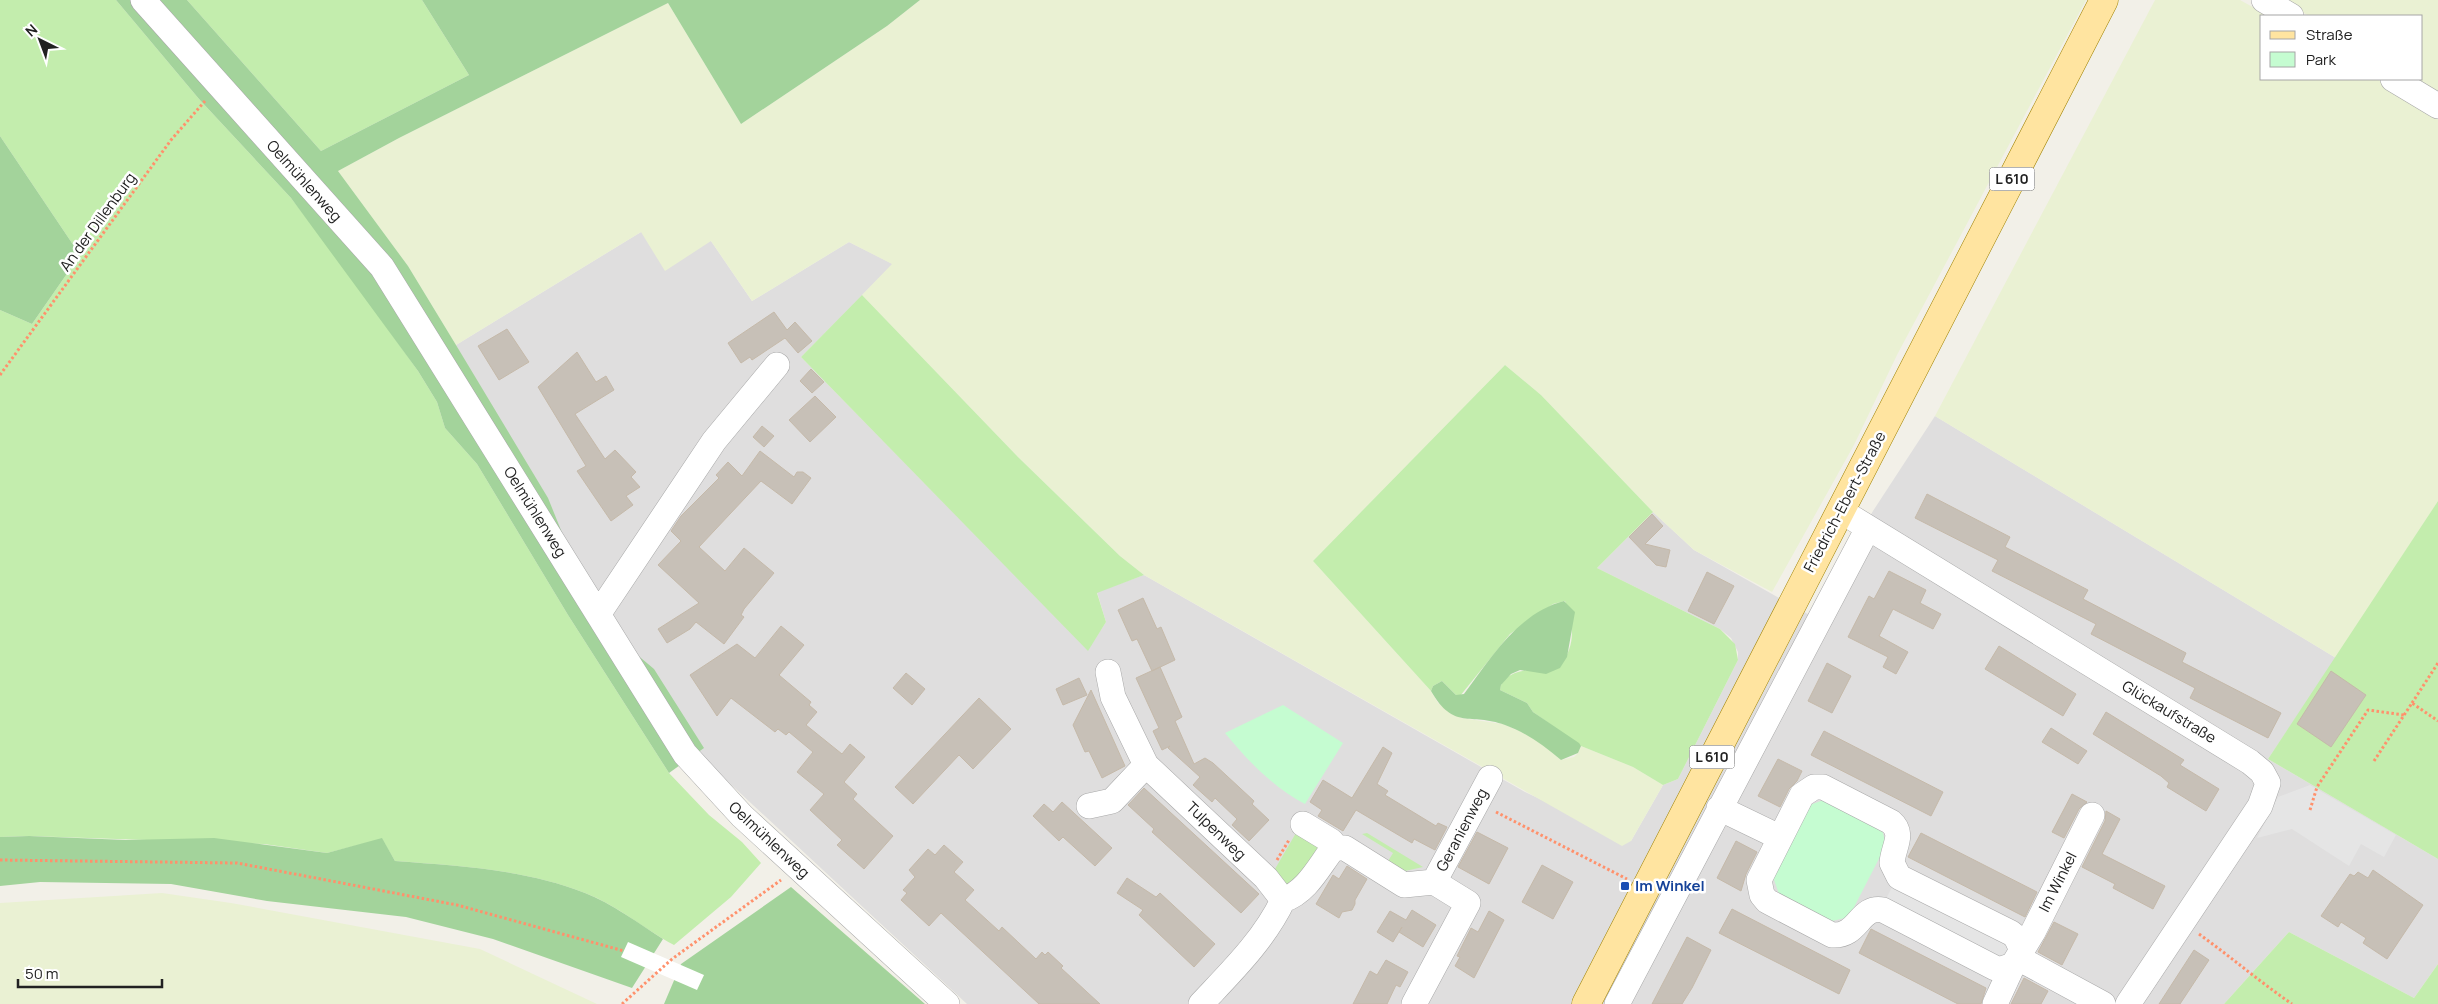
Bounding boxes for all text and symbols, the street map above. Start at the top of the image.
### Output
north arrow [15,15,65,65]
legend [2260,15,2423,80]
text: N [21,20,41,40]
text: Straße [2306,24,2353,45]
text: Park [2306,49,2336,70]
street label: Oelmühlenweg [262,135,347,226]
street label: An der Dillenburg [55,168,141,275]
road number: L 610 [1990,168,2034,190]
street label: Friedrich-Ebert-Straße [1798,427,1891,576]
street label: Oelmühlenweg [499,462,572,561]
street label: Glückaufstraße [2118,675,2220,748]
road number: L 610 [1690,746,1734,769]
street label: Geranienweg [1431,784,1492,875]
street label: Oelmühlenweg [724,797,814,883]
street label: Tulpenweg [1182,797,1251,865]
street label: Im Winkel [2033,848,2082,915]
place label: Im Winkel [1635,875,1705,896]
marker: Im Winkel [1619,880,1631,892]
scale bar [18,956,161,988]
text: 50 m [25,963,59,984]

